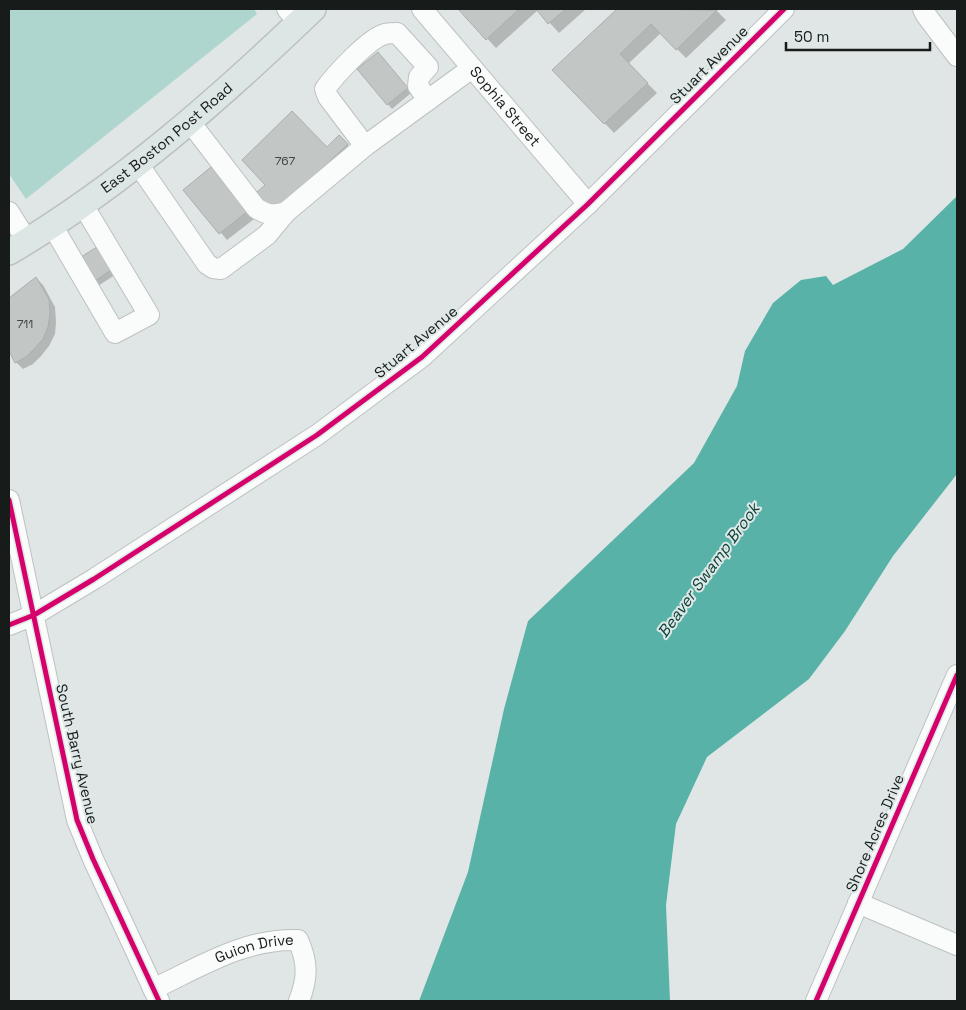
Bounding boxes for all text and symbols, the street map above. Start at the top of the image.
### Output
scale bar [786,20,930,52]
street label: Stuart Avenue [665,21,752,108]
text: 50 m [794,27,829,46]
street label: Sophia Street [466,62,545,150]
street label: East Boston Post Road [97,78,236,197]
house number: 767 [275,153,296,169]
street label: Stuart Avenue [370,301,461,382]
house number: 711 [17,316,33,332]
water label: Beaver Swamp Brook [653,497,766,642]
street label: South Barry Avenue [52,682,103,826]
street label: Shore Acres Drive [841,771,908,894]
street label: Guion Drive [212,930,294,967]

